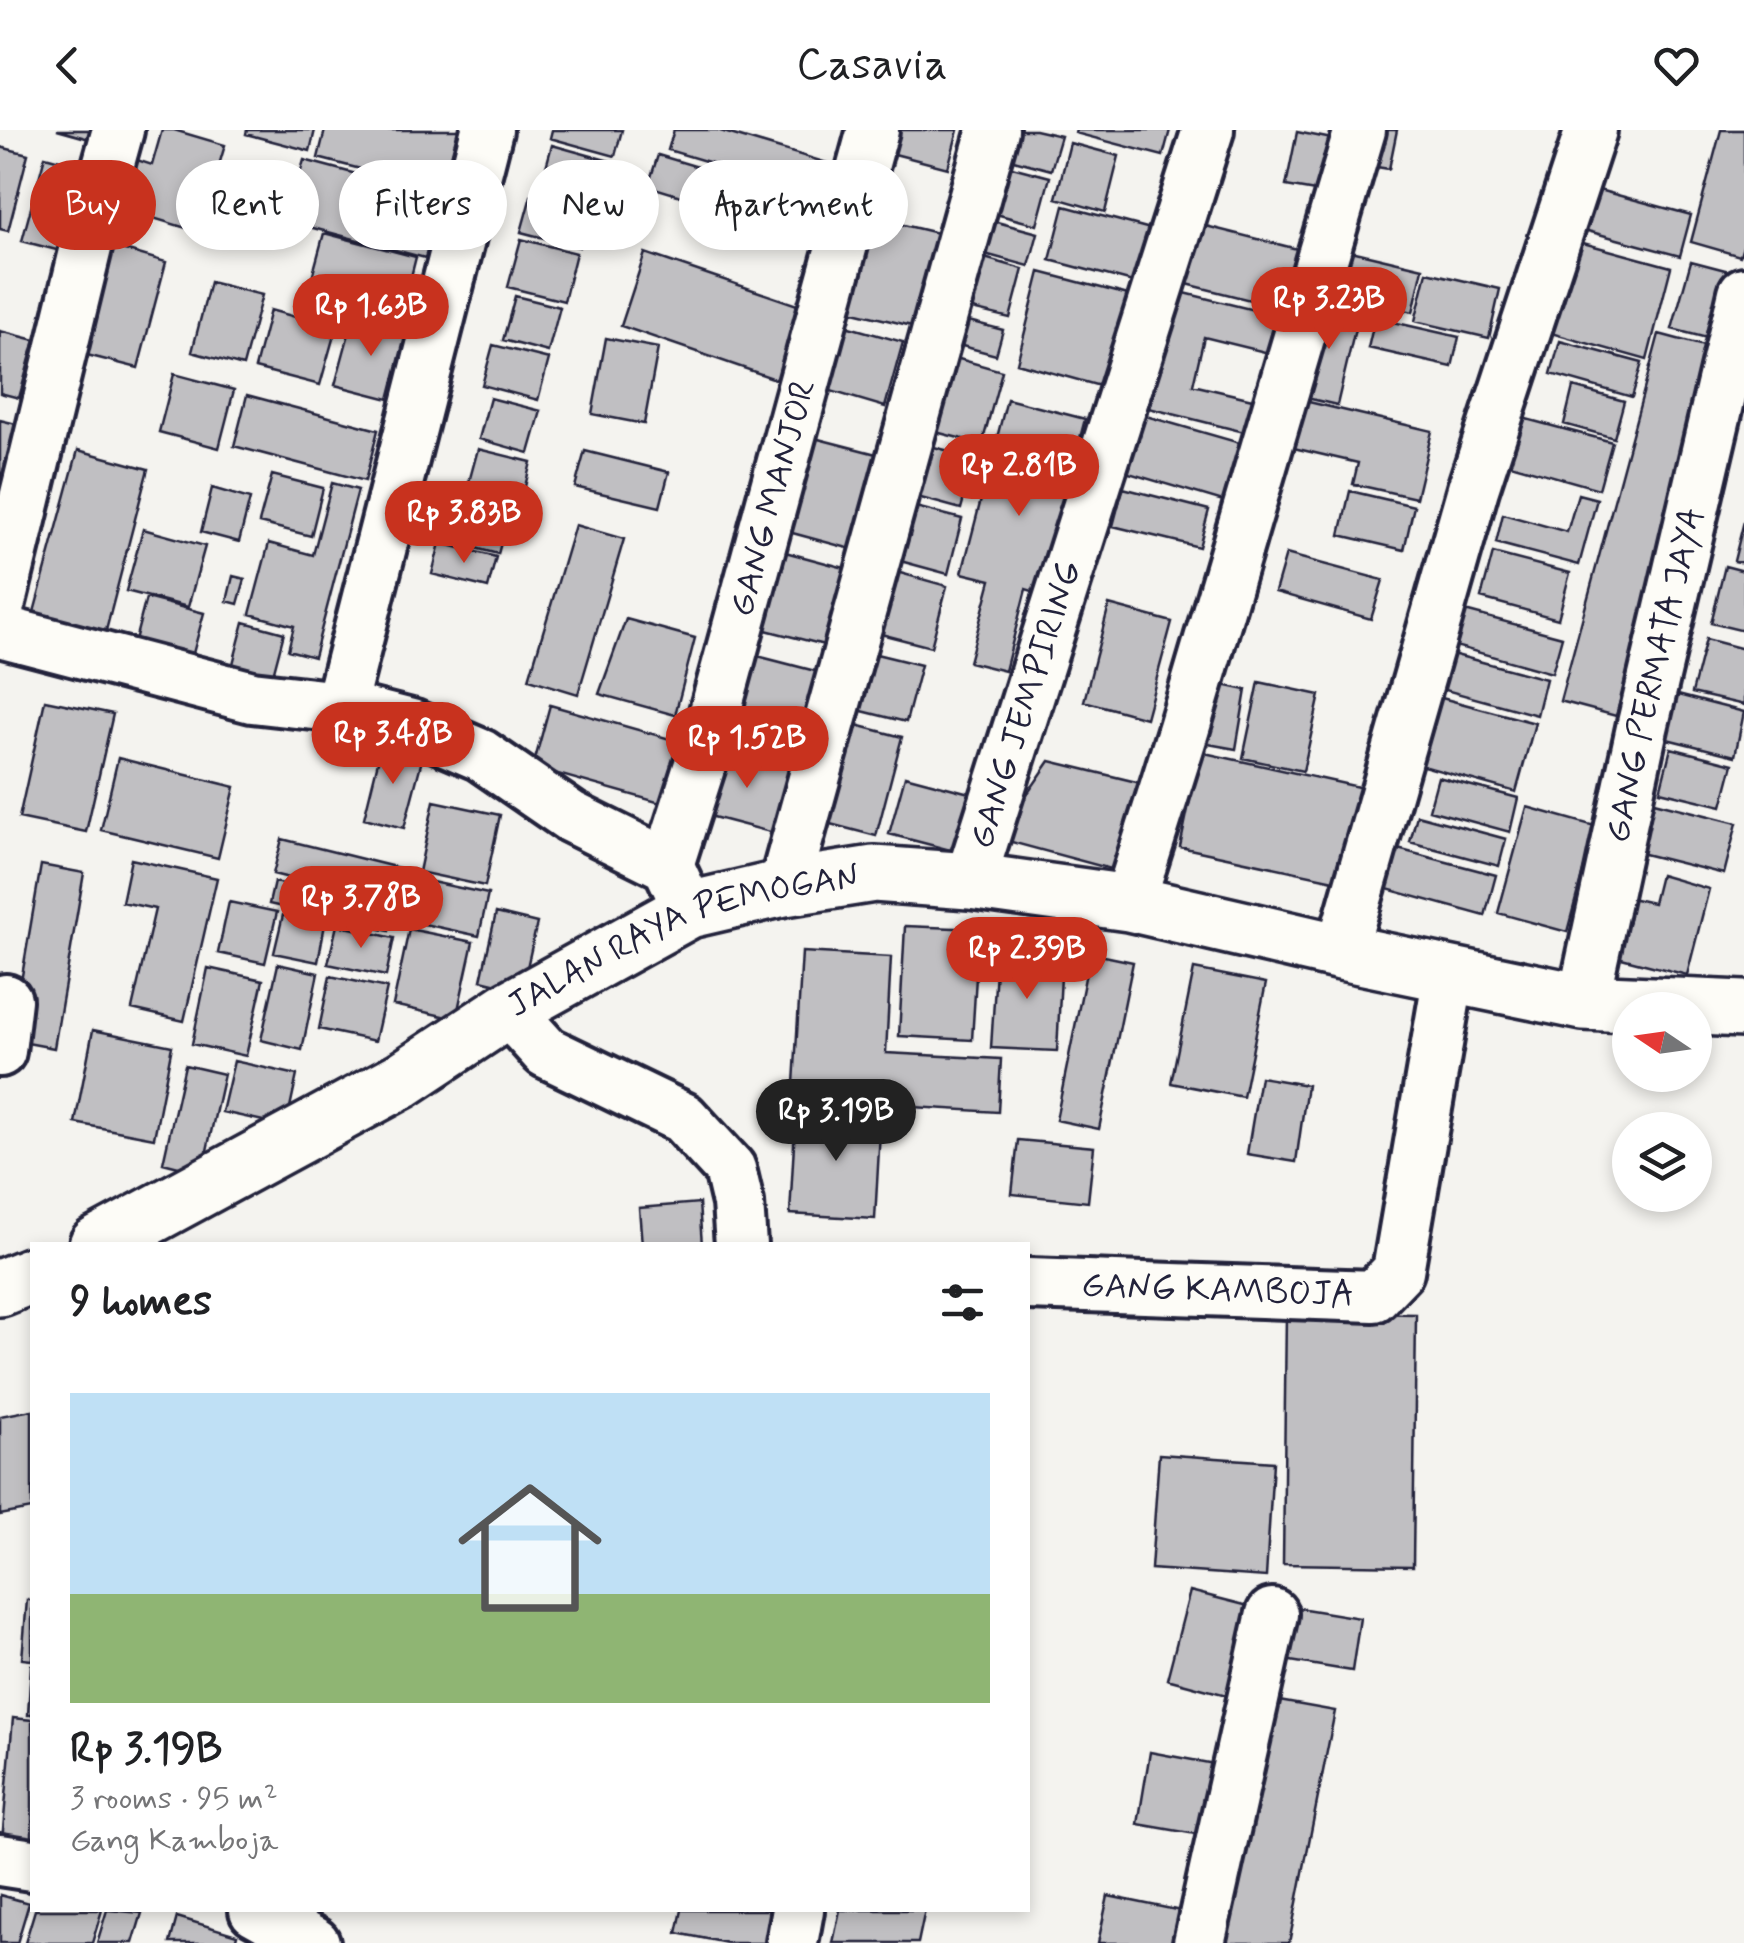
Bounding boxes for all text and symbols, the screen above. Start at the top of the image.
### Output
text: Casavia [796,36,948,95]
icon: back [40,38,95,93]
icon: heart [1649,38,1704,93]
chip: Buy [30,160,156,250]
chip: Rent [176,160,319,250]
chip: Filters [339,160,507,250]
chip: New [527,160,659,250]
chip: Apartment [679,160,908,250]
pin: Rp 3.23B [1226,267,1432,352]
pin: Rp 1.63B [268,274,474,359]
text: Rp 3.23B [1273,278,1385,320]
text: Rp 1.63B [315,285,427,327]
street label: GANG MANJOR [719,374,827,622]
pin: Rp 2.81B [916,434,1122,519]
text: Rp 2.81B [961,445,1077,487]
pin: Rp 3.83B [361,481,567,566]
text: Rp 3.83B [407,492,521,534]
street label: GANG PERMATA JAYA [1595,503,1716,847]
street label: GANG JEMPIRING [959,555,1093,854]
pin: Rp 3.48B [290,702,496,787]
pin: Rp 1.52B [644,706,850,791]
text: Rp 3.48B [334,713,452,755]
text: Rp 1.52B [688,717,806,759]
street label: JALAN RAYA PEMOGAN [499,854,862,1029]
pin: Rp 3.78B [258,866,464,951]
text: Rp 3.78B [301,877,421,919]
pin: Rp 2.39B [924,917,1130,1002]
text: Rp 2.39B [968,928,1086,970]
north arrow [1612,992,1712,1092]
map controls [1612,992,1712,1212]
pin: Rp 3.19B [733,1079,939,1164]
text: Rp 3.19B [778,1090,894,1132]
button: layers [1612,1112,1712,1212]
street label: GANG KAMBOJA [1081,1263,1355,1318]
text: 9 homes [70,1275,212,1330]
icon: filters [935,1275,990,1330]
icon: home [440,1458,620,1638]
text: Rp 3.19B [70,1723,222,1778]
text: 3 rooms · 95 m² [70,1778,278,1820]
text: Gang Kamboja [70,1820,278,1862]

